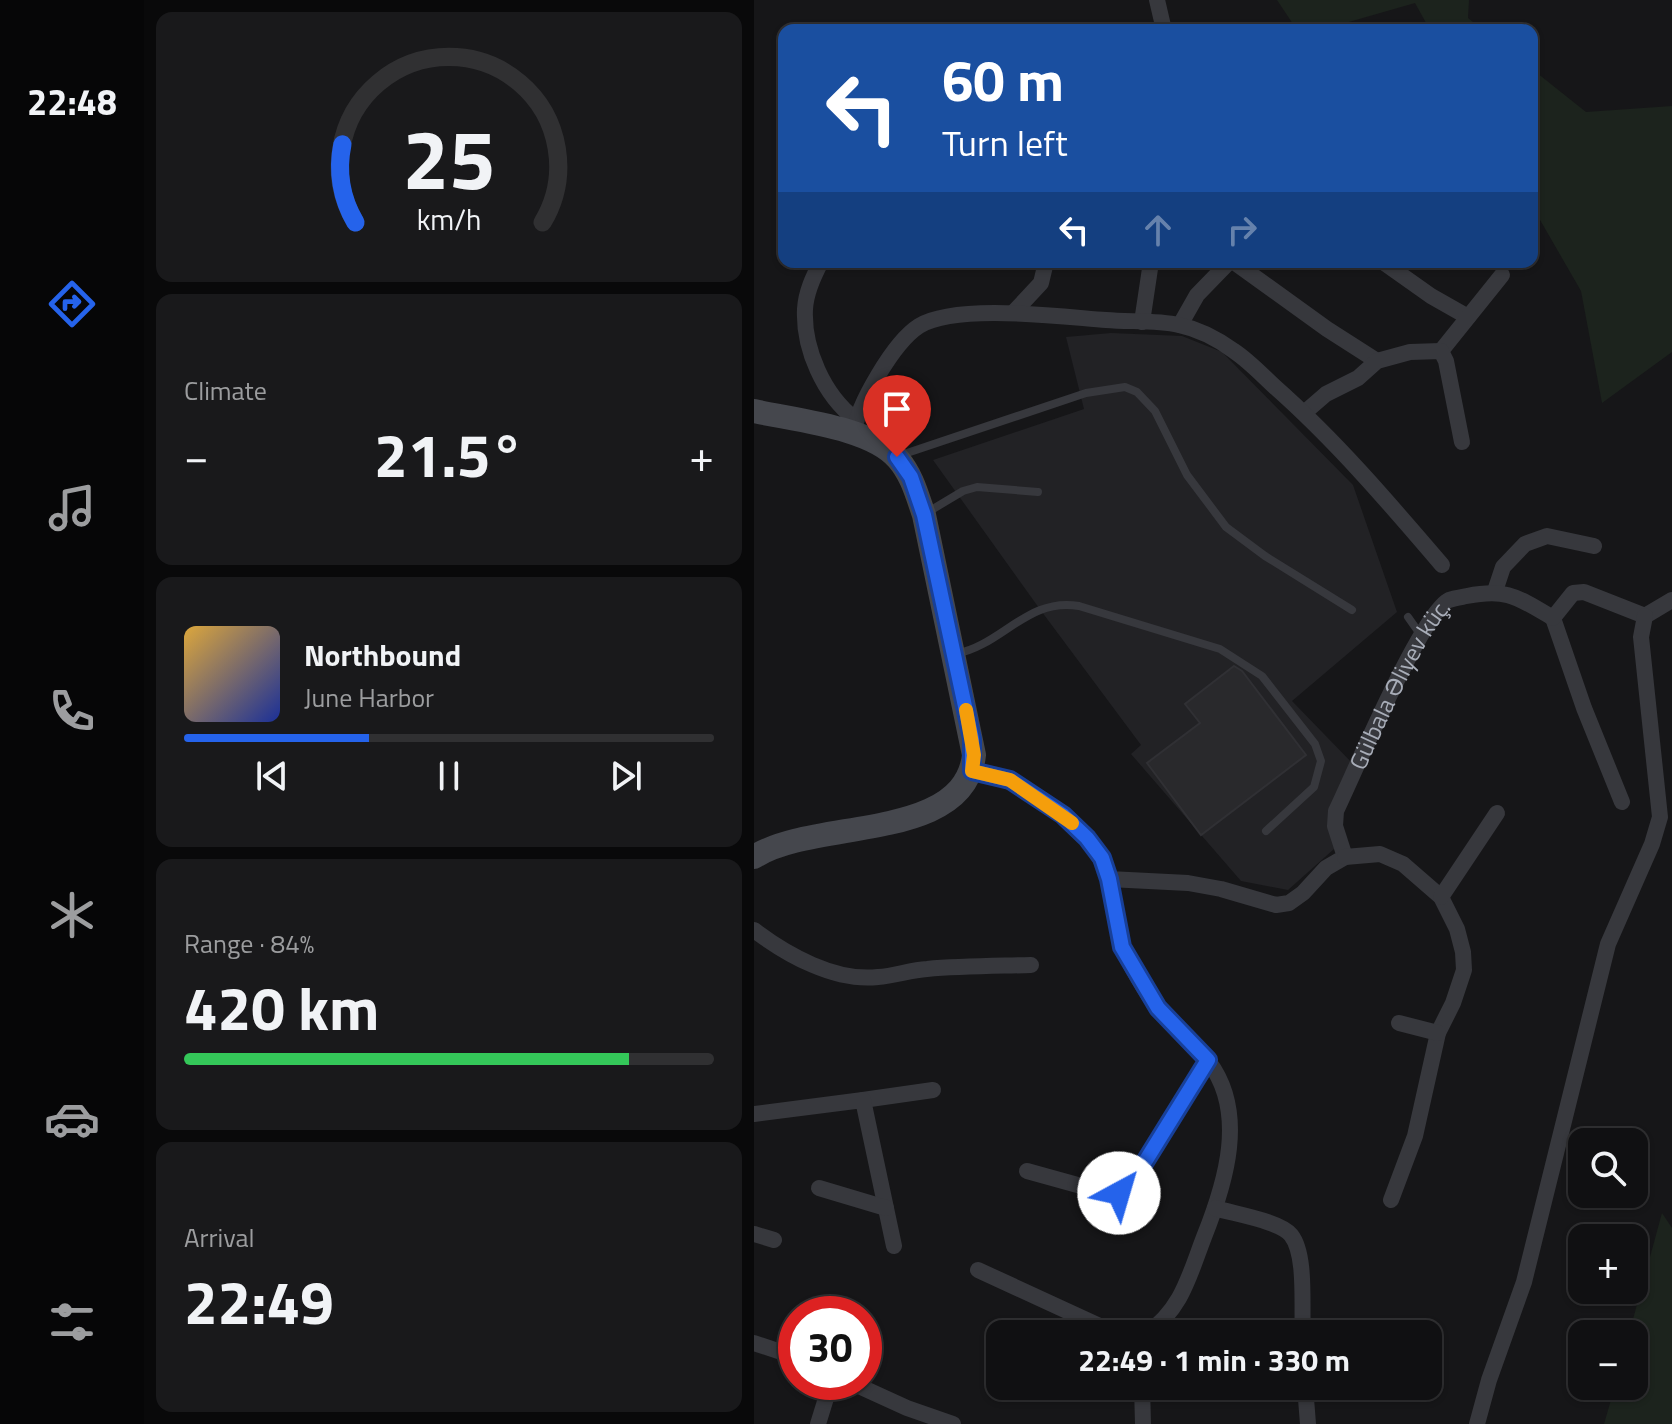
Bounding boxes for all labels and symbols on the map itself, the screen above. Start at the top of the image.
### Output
pin [863,375,931,457]
street label: Gülbala Əliyev küç. [1339,588,1458,775]
position arrow [1077,1151,1161,1235]
speed limit sign: 30 [778,1296,882,1400]

